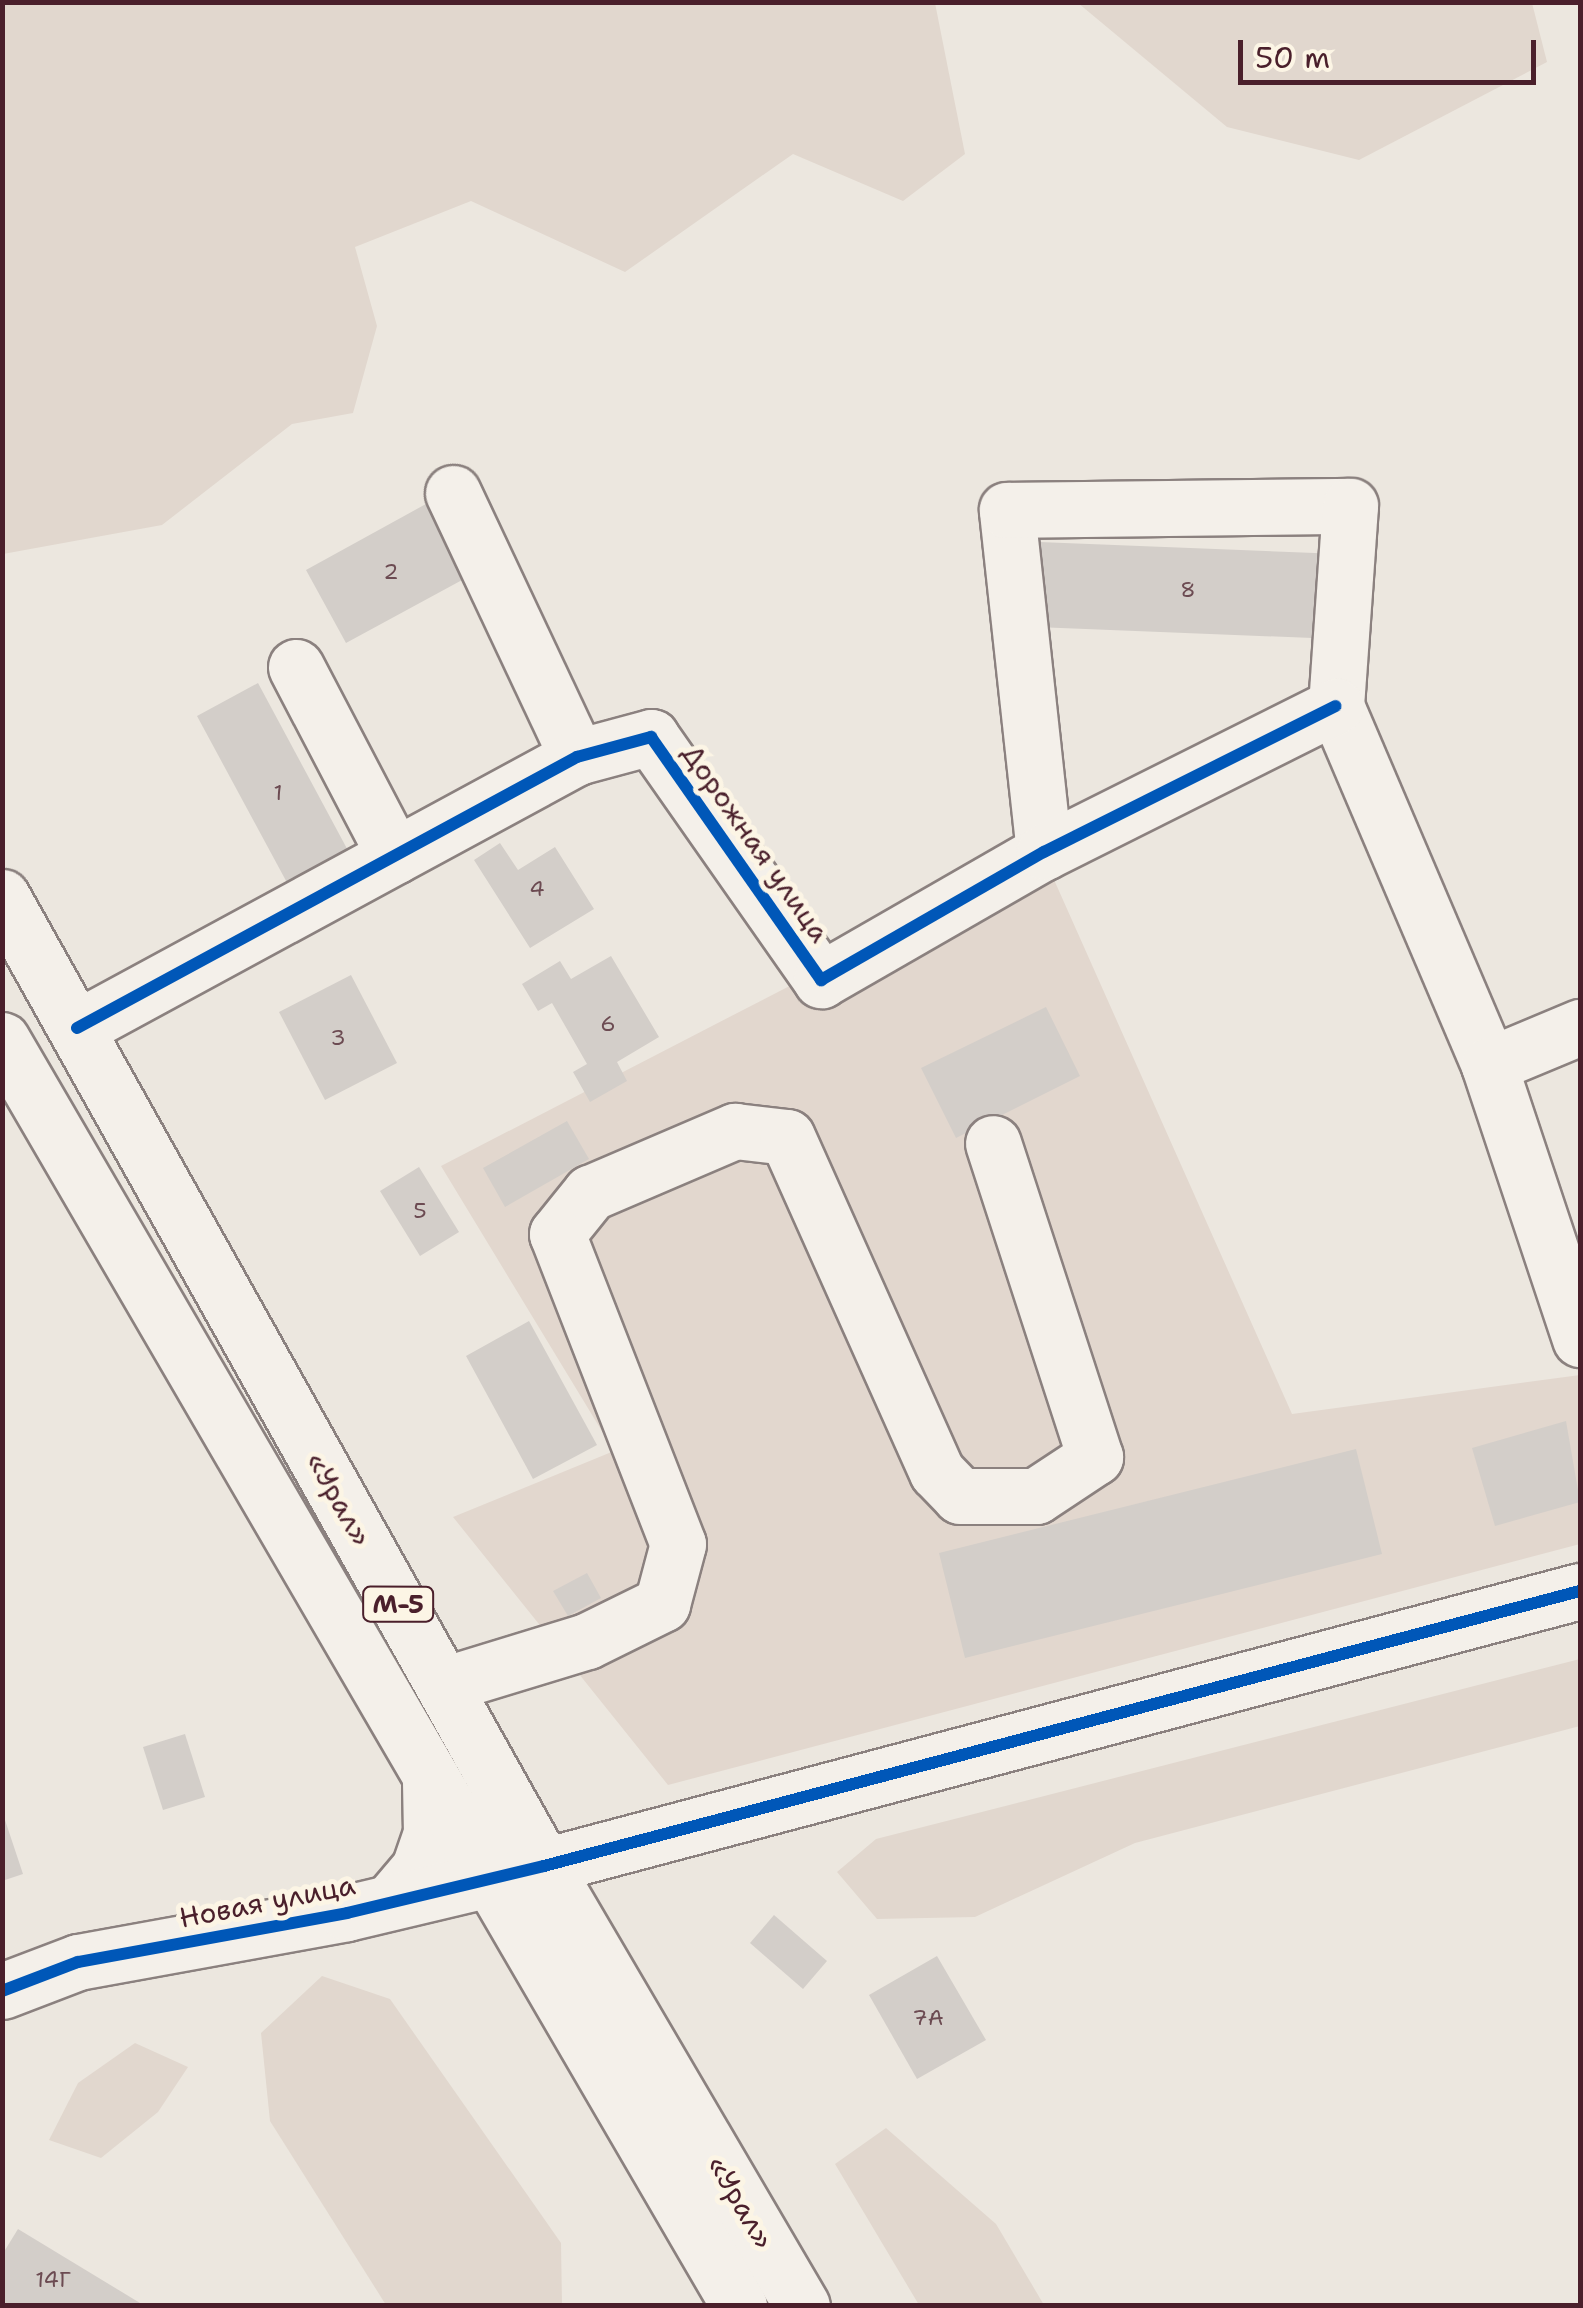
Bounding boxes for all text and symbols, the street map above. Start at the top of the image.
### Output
scale bar [1243,20,1540,82]
text: 50 m [1255,37,1330,78]
house number: 2 [383,559,399,585]
house number: 8 [1180,577,1196,603]
street label: Дорожная улица [675,737,837,949]
house number: 1 [273,780,283,806]
house number: 4 [529,876,545,902]
house number: 6 [600,1011,616,1037]
house number: 3 [330,1025,346,1051]
house number: 5 [413,1198,427,1224]
street label: «Урал» [300,1446,378,1552]
road number: М-5 [360,1584,436,1624]
street label: Новая улица [176,1867,358,1935]
house number: 7А [912,2005,944,2031]
street label: «Урал» [701,2150,781,2254]
house number: 14Г [35,2267,71,2293]

